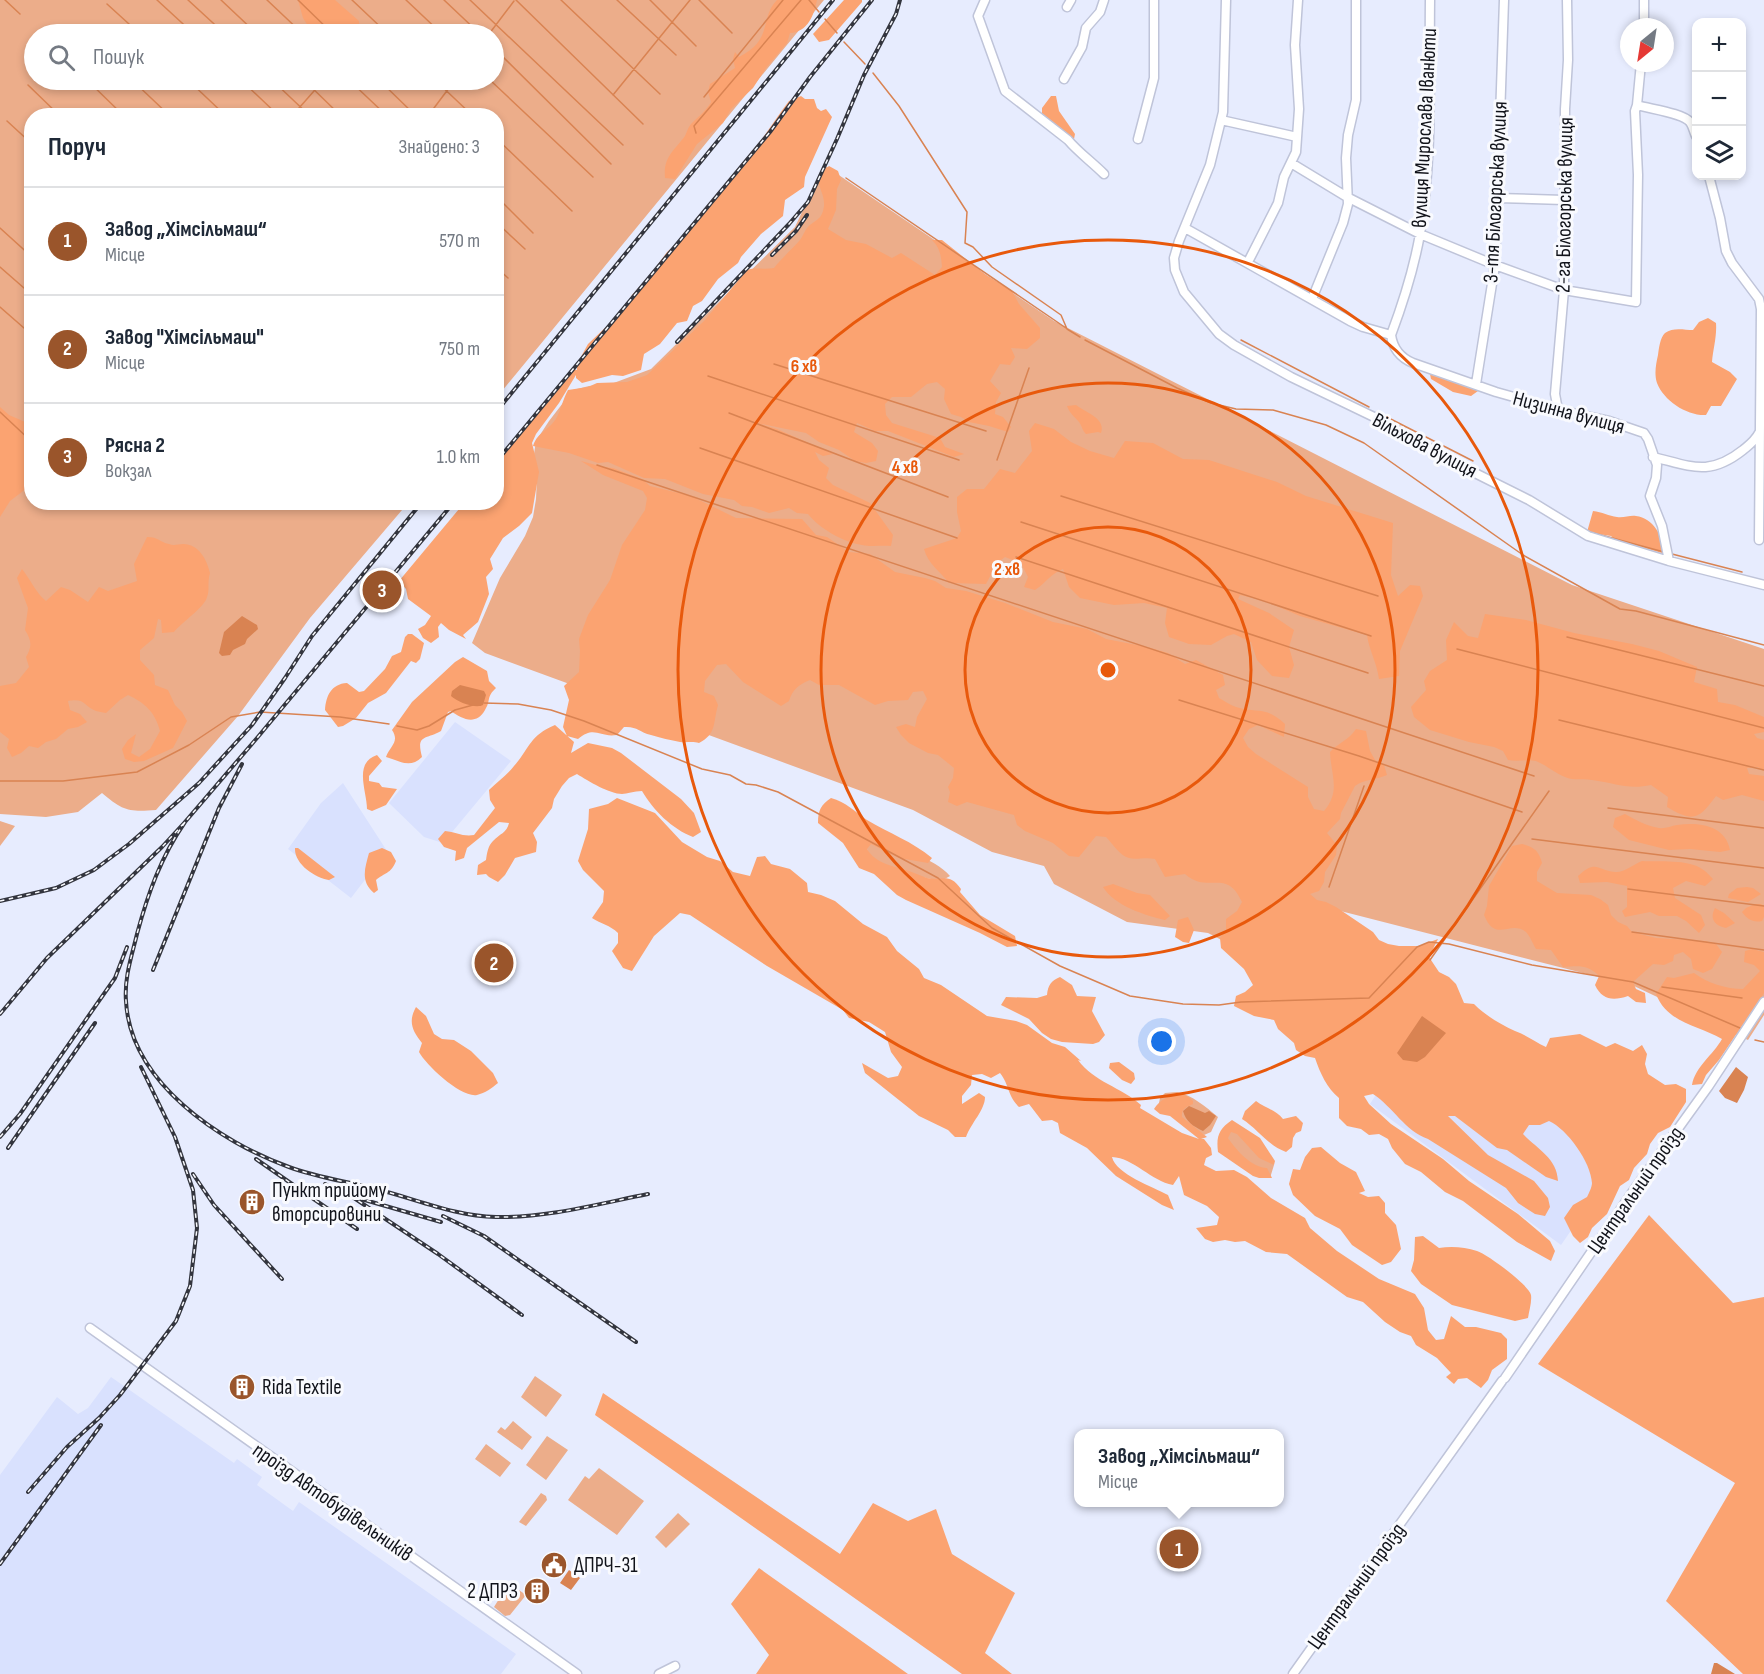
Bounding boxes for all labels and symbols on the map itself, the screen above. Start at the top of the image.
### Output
north arrow [1620,18,1674,72]
street label: вулиця Мирослава Іванюти [1407,27,1442,229]
street label: 3-тя Білогорська вулиця [1478,101,1513,283]
street label: 2-га Білогорська вулиця [1550,117,1579,293]
text: 6 хв [791,356,817,377]
street label: Низинна вулиця [1510,386,1627,439]
street label: Вільхова вулиця [1368,407,1481,483]
text: 4 хв [892,457,918,478]
text: 2 хв [994,559,1020,580]
pin: 3 [362,568,401,612]
centre of rings [1098,660,1118,680]
pin: 2 [474,940,514,986]
your location [1147,1027,1176,1056]
street label: Центральний проїзд [1582,1122,1689,1259]
place label: Пункт прийому вторсировини [272,1178,387,1227]
building icon: Пункт прийому вторсировини [237,1187,267,1217]
building icon: Rida Textile [227,1372,257,1402]
place label: Rida Textile [262,1375,342,1400]
street label: проїзд Автобудівельників [248,1438,418,1567]
street label: Центральний проїзд [1302,1518,1411,1654]
pin: 1 [1160,1526,1198,1572]
public building icon: ДПРЧ-31 [539,1550,569,1580]
place label: ДПРЧ-31 [574,1553,638,1578]
building icon: 2 ДПРЗ [522,1576,552,1606]
place label: 2 ДПРЗ [467,1579,518,1604]

